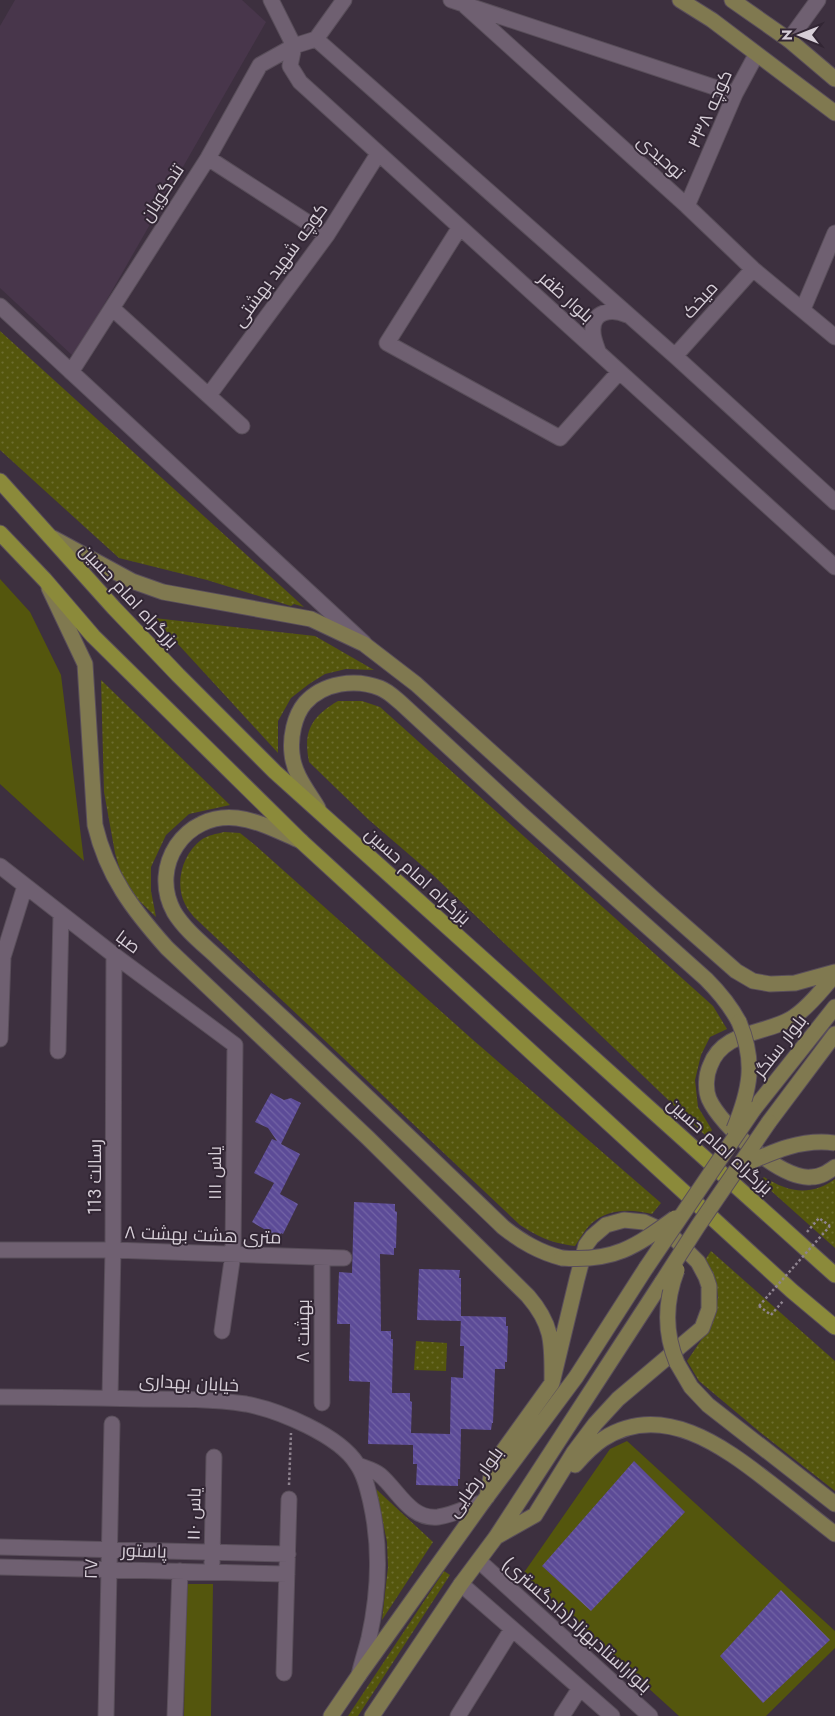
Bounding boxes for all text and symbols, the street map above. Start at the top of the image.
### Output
north arrow [775,10,825,60]
text: N [777,29,797,41]
street label: کوچه ۳۳۸ [681,66,739,152]
street label: توحیدی [631,129,691,186]
street label: تندگویان [134,159,191,227]
street label: کوچه شهید بهشتی [226,198,334,332]
street label: بلوار ظفر [532,265,599,329]
street label: میخک [676,276,724,324]
street label: بزرگراه امام حسین [73,538,185,654]
street label: بزرگراه امام حسین [359,821,477,931]
street label: صبا [110,924,146,960]
street label: بلوار سنگر [746,1009,813,1084]
street label: بزرگراه امام حسین [661,1091,779,1201]
street label: رسالت 113 [82,1139,108,1215]
street label: یاس ۱۱۱ [202,1146,228,1200]
street label: ۸ متری هشت بهشت [124,1219,282,1251]
street label: ۸ بهشت [290,1299,316,1363]
street label: خیابان بهداری [138,1367,240,1399]
street label: بلوار رضایی [441,1441,509,1523]
street label: یاس ۱۱۰ [181,1487,207,1541]
street label: پاستور [120,1537,167,1565]
street label: بلواراستادبهزاد(دادگستری) [497,1551,657,1699]
street label: ۲۷ [78,1558,104,1580]

